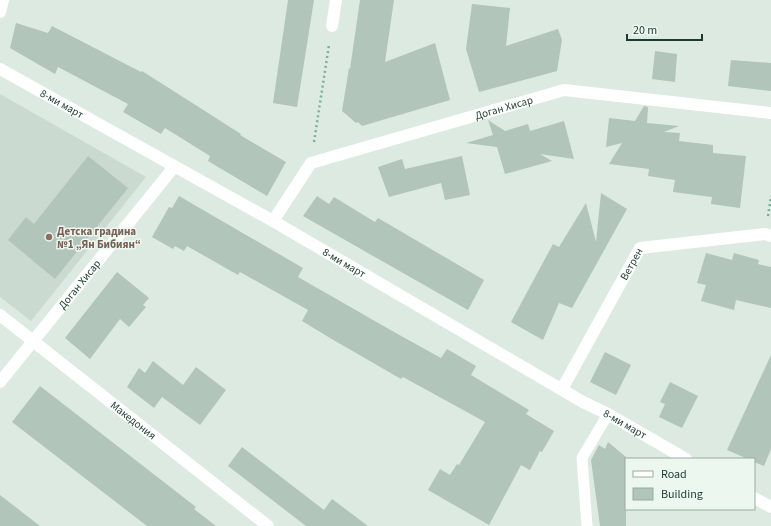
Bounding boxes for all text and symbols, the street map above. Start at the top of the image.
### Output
scale bar [627,16,702,42]
text: 20 m [633,22,657,39]
street label: 8-ми март [37,86,86,122]
street label: Доган Хисар [473,92,535,123]
place label: Детска градина №1 „Ян Бибиян“ [57,224,141,252]
marker: Детска градина №1 „Ян Бибиян“ [44,232,54,242]
street label: 8-ми март [320,245,368,282]
street label: Ветрен [617,245,647,283]
street label: Доган Хисар [55,256,104,312]
street label: Македония [107,398,159,443]
street label: 8-ми март [601,406,649,443]
legend [625,458,755,510]
text: Road [661,466,687,483]
text: Building [661,486,703,503]

